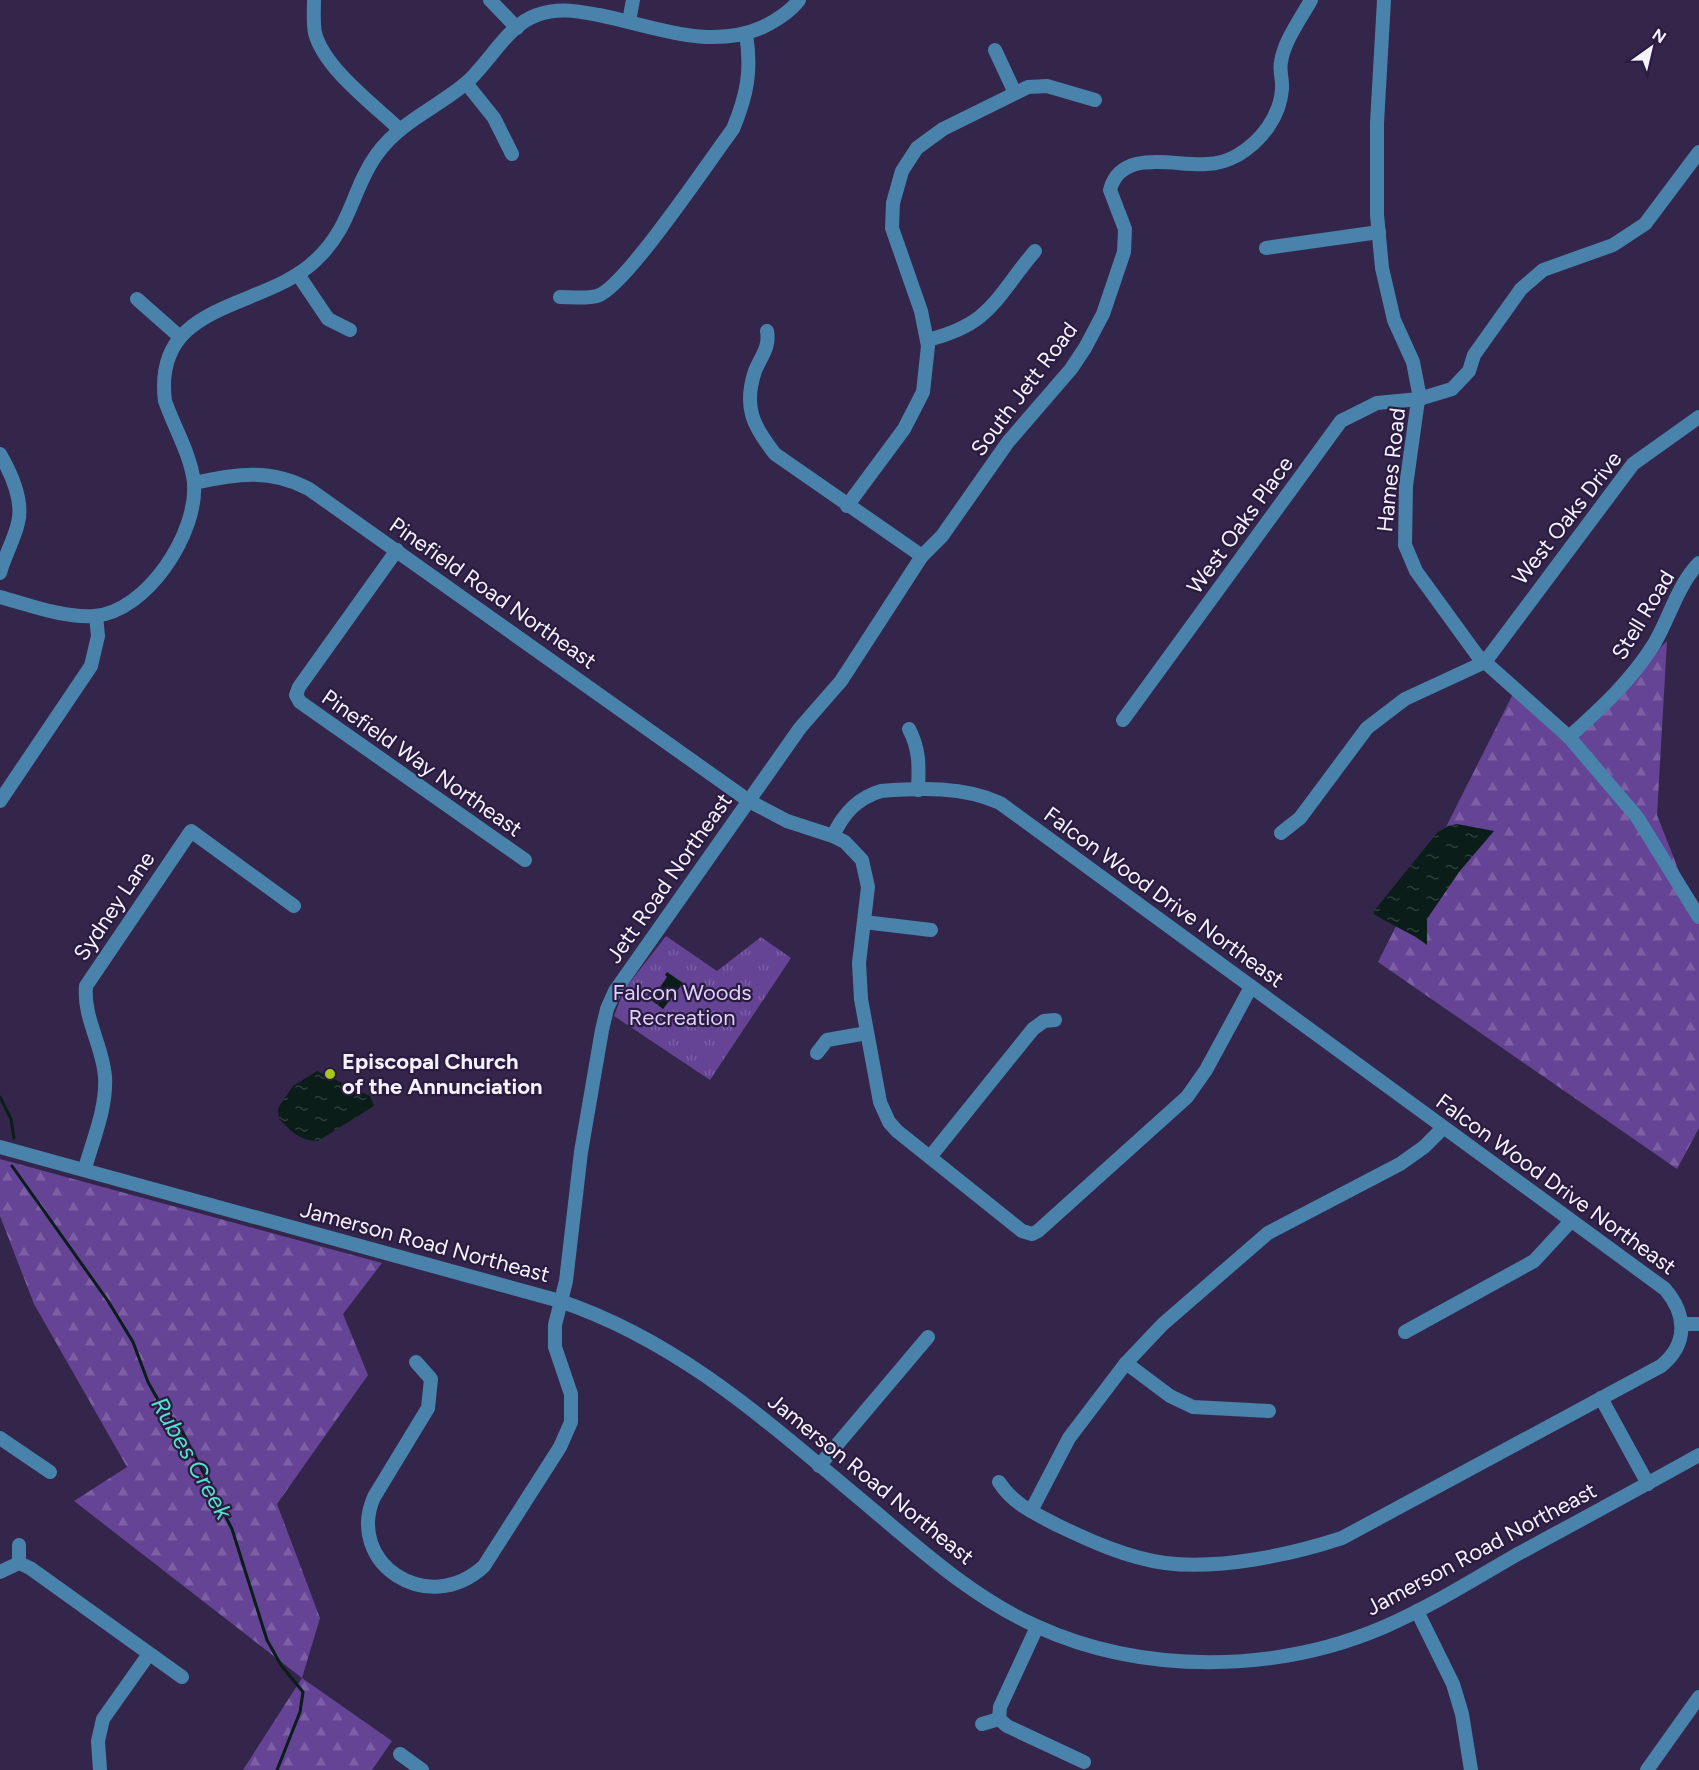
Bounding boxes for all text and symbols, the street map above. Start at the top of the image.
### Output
north arrow [1621,18,1681,78]
text: N [1649,25,1670,47]
street label: South Jett Road [965,317,1083,461]
street label: Hames Road [1371,407,1411,533]
street label: West Oaks Drive [1507,446,1627,590]
street label: West Oaks Place [1181,451,1299,599]
street label: Pinefield Road Northeast [384,511,602,675]
street label: Stell Road [1606,565,1680,665]
street label: Pinefield Way Northeast [317,684,527,842]
street label: Jett Road Northeast [600,788,738,968]
street label: Falcon Wood Drive Northeast [1039,801,1289,993]
street label: Sydney Lane [68,846,160,966]
park label: Falcon Woods Recreation [612,979,752,1031]
place label: Episcopal Church of the Annunciation [342,1048,543,1100]
marker: Episcopal Church of the Annunciation [323,1067,337,1081]
street label: Falcon Wood Drive Northeast [1431,1088,1681,1280]
street label: Jamerson Road Northeast [297,1196,553,1288]
street label: Jamerson Road Northeast [763,1388,979,1570]
water label: Rubes Creek [145,1392,239,1525]
street label: Jamerson Road Northeast [1361,1477,1601,1621]

